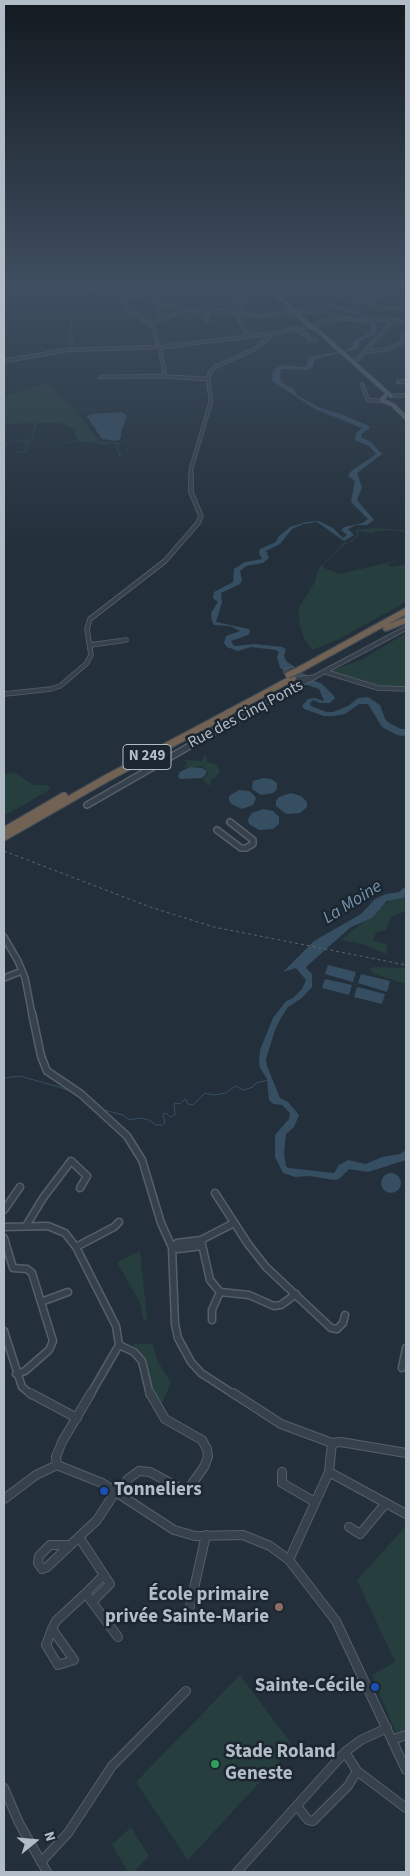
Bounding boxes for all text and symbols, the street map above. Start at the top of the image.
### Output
street label: Rue des Cinq Ponts [185,677,307,753]
road number: N 249 [123,744,171,770]
water label: La Moine [319,876,387,930]
place label: Tonneliers [114,1480,202,1502]
marker: Tonneliers [98,1485,110,1497]
place label: École primaire privée Sainte-Marie [105,1585,269,1629]
marker: École primaire privée Sainte-Marie [273,1601,285,1613]
place label: Sainte-Cécile [255,1676,365,1698]
marker: Sainte-Cécile [369,1681,381,1693]
place label: Stade Roland Geneste [225,1742,336,1786]
marker: Stade Roland Geneste [209,1758,221,1770]
north arrow [10,1816,60,1866]
text: N [38,1829,60,1844]

